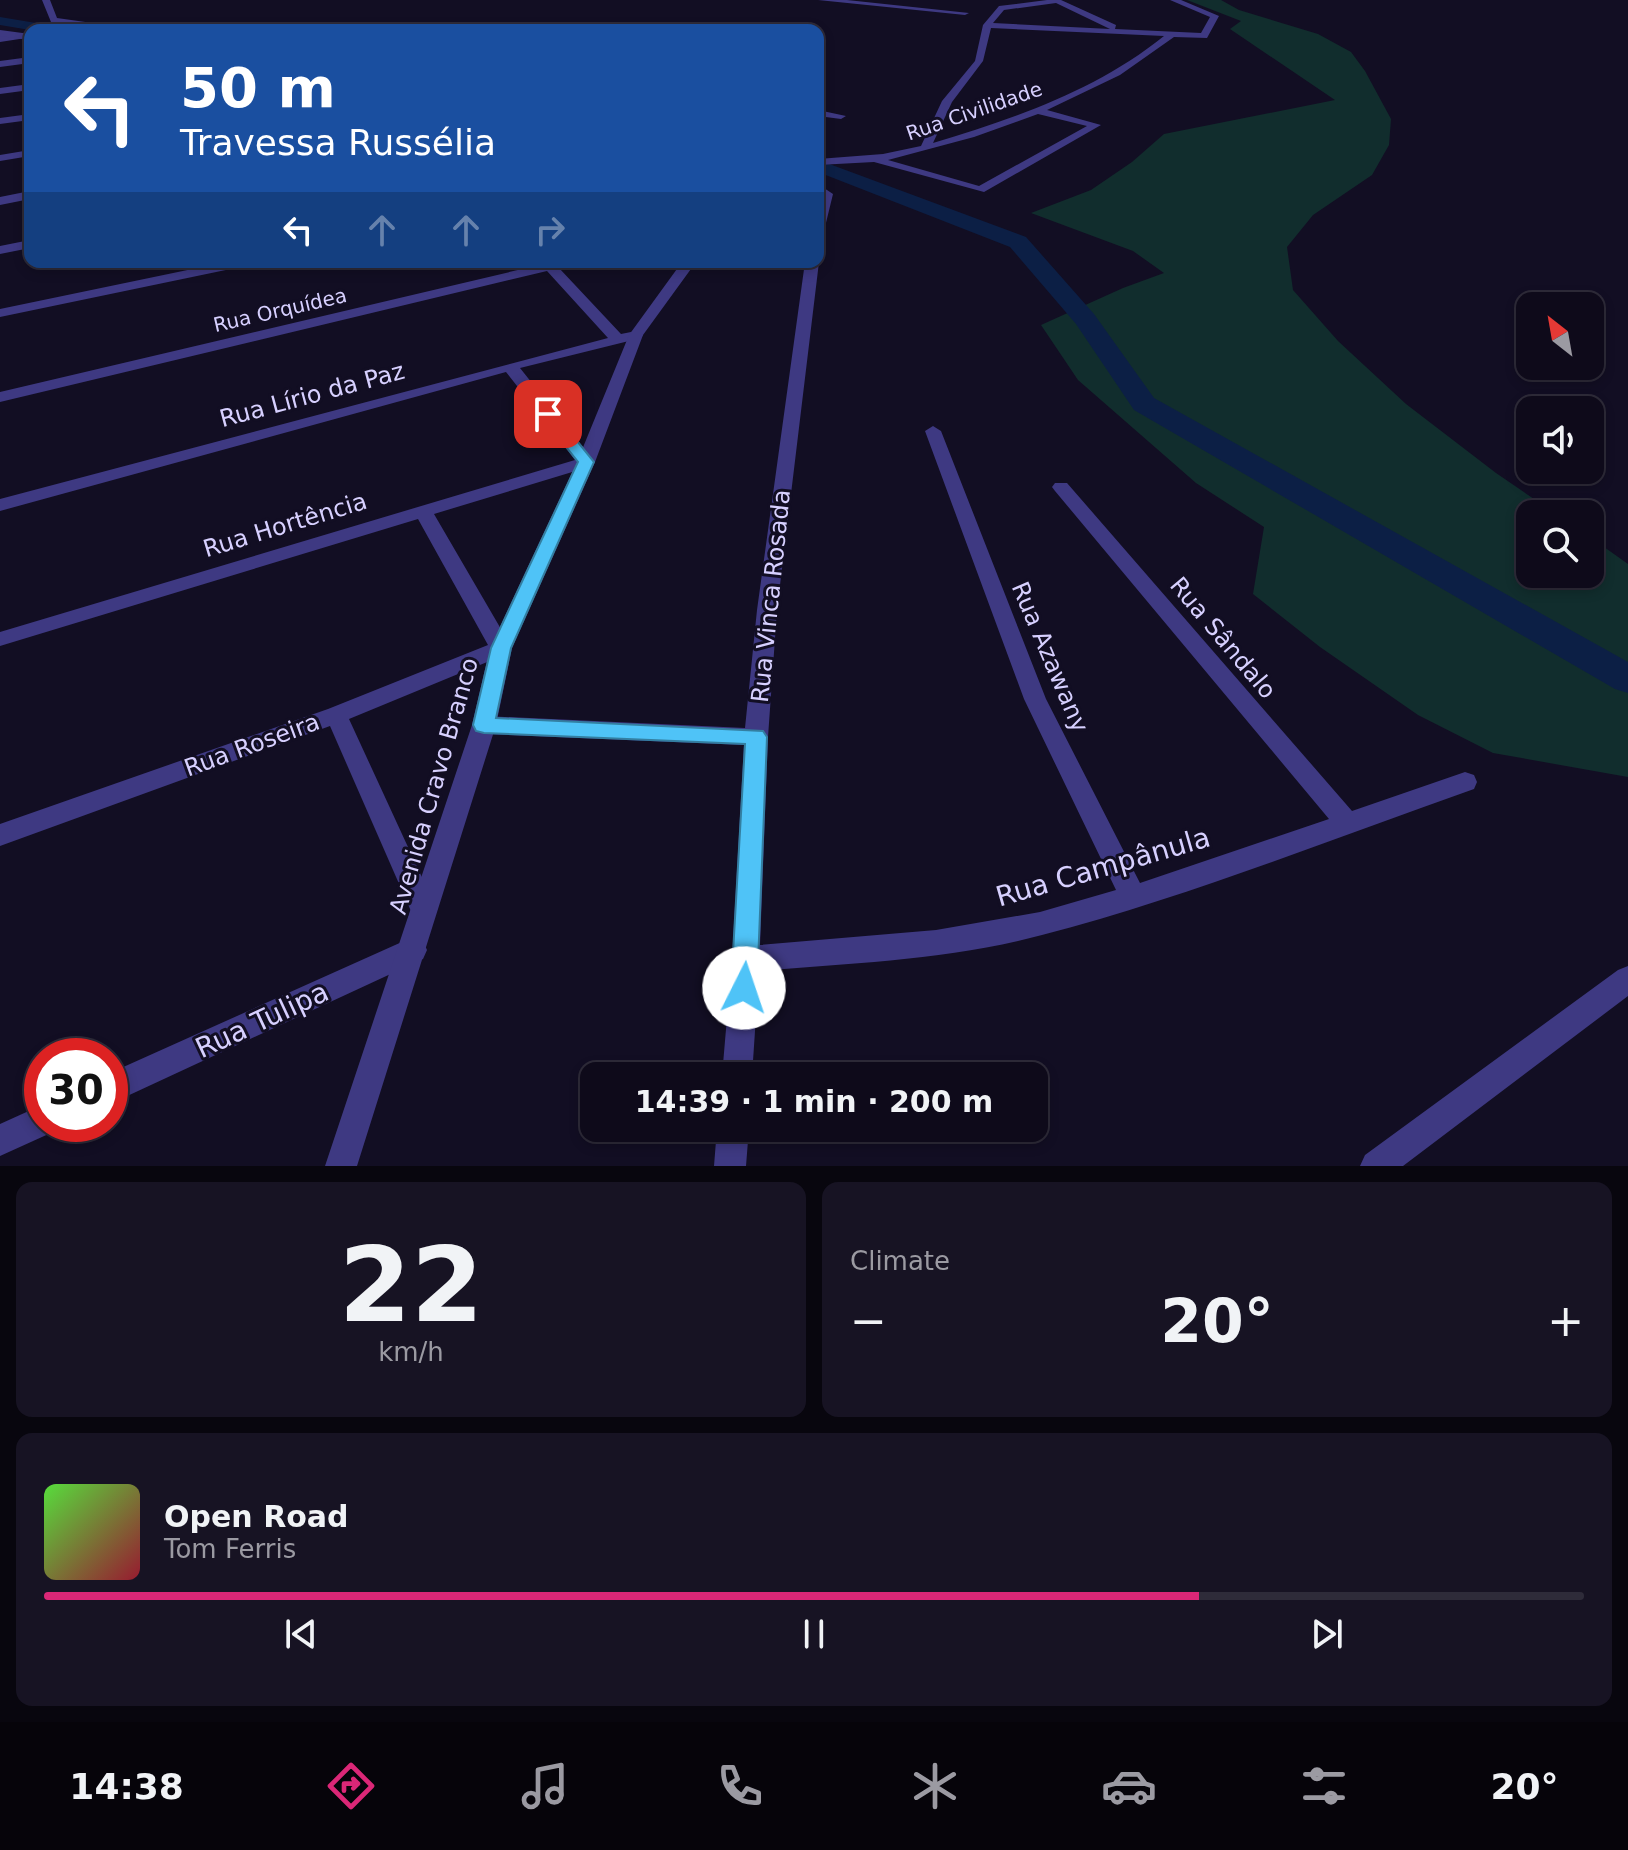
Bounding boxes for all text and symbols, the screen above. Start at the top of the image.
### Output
text: 50 m [180,55,336,120]
icon: left [48,56,152,160]
street label: Rua Civilidade [903,76,1045,146]
text: Travessa Russélia [180,122,496,163]
icon: left [276,208,320,252]
icon: ahead [360,208,404,252]
icon: ahead [444,208,488,252]
icon: right [528,208,572,252]
street label: Rua Orquídea [211,283,349,337]
north arrow [1516,292,1604,380]
map controls [1516,292,1604,588]
street label: Rua Lírio da Paz [216,357,408,433]
pin [514,380,582,448]
icon: arrive [526,392,570,436]
button: sound [1516,396,1604,484]
street label: Rua Hortência [200,487,370,563]
street label: Rua Vinca Rosada [746,488,796,704]
button: search [1516,500,1604,588]
street label: Rua Sândalo [1164,572,1282,704]
street label: Rua Azawany [1006,578,1094,736]
street label: Avenida Cravo Branco [384,655,484,917]
street label: Rua Roseira [181,708,323,782]
street label: Rua Campânula [992,821,1214,913]
position arrow [702,946,786,1030]
street label: Rua Tulipa [190,975,334,1065]
speed limit sign: 30 [24,1038,128,1142]
text: 14:39 · 1 min · 200 m [635,1084,993,1119]
text: 22 [339,1224,483,1346]
text: Climate [850,1246,950,1276]
text: 20° [1160,1286,1274,1356]
text: − [850,1295,887,1346]
text: + [1547,1295,1584,1346]
text: km/h [378,1337,444,1367]
text: Open Road [164,1499,349,1534]
text: Tom Ferris [164,1534,296,1564]
icon: previous [279,1612,323,1656]
icon: pause [792,1612,836,1656]
icon: next [1305,1612,1349,1656]
icon: directions [323,1758,379,1814]
icon: music [517,1758,573,1814]
icon: phone [712,1758,768,1814]
icon: climate [907,1758,963,1814]
icon: car [1101,1758,1157,1814]
icon: filters [1296,1758,1352,1814]
text: 14:38 [69,1766,184,1807]
text: 20° [1491,1766,1559,1807]

